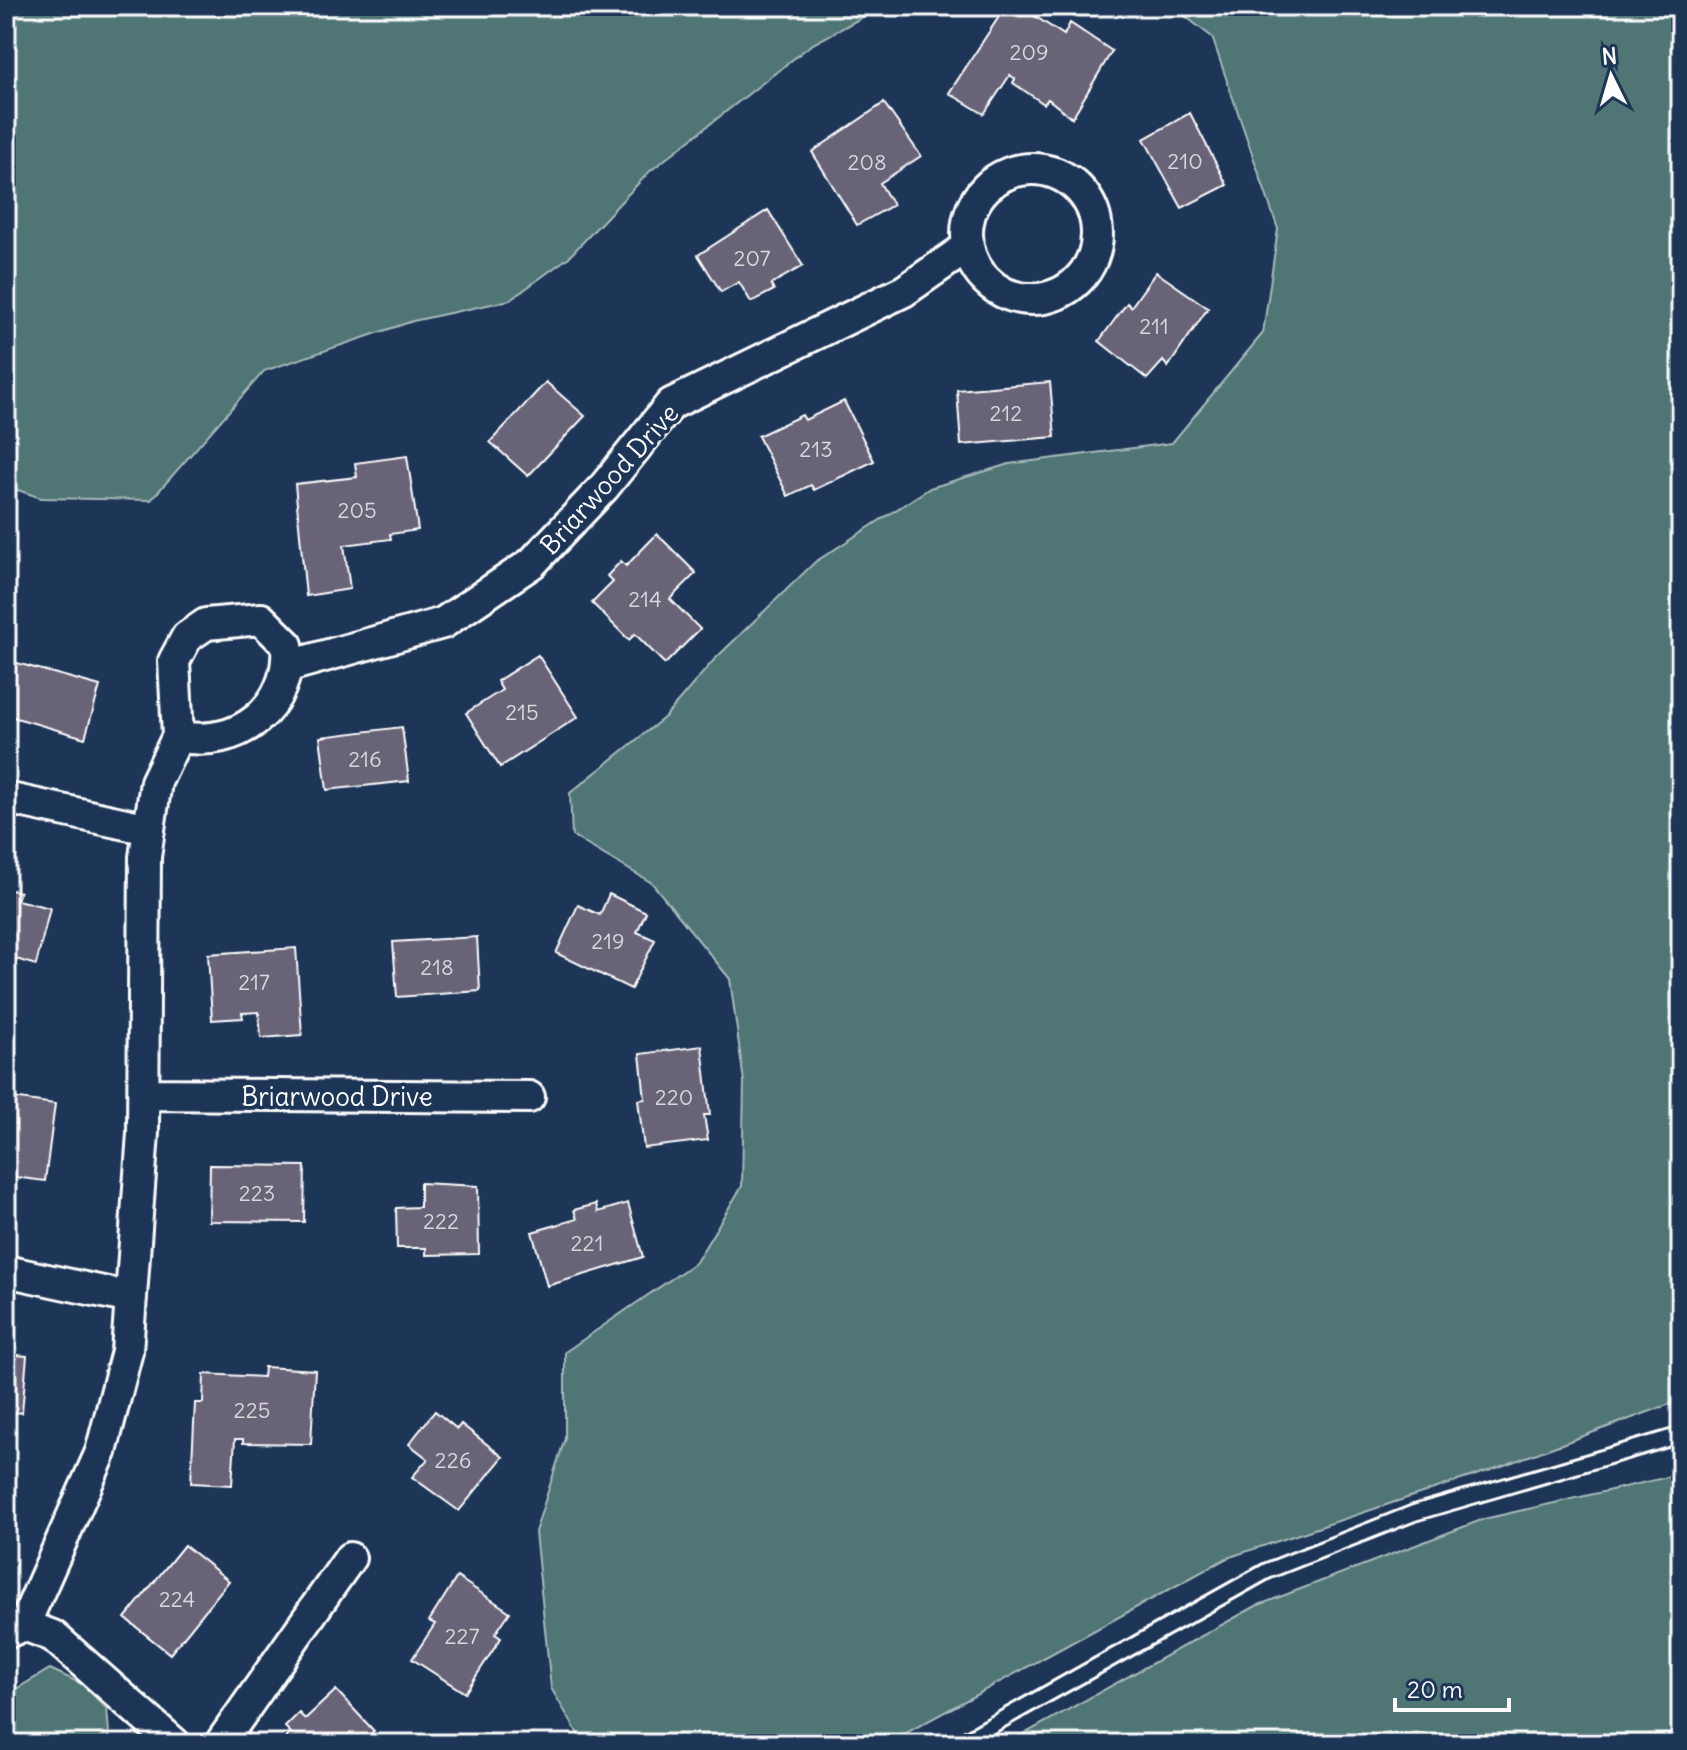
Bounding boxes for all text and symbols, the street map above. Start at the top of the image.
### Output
north arrow [1571,36,1651,116]
house number: 209 [1009,38,1049,66]
text: N [1600,41,1618,71]
house number: 210 [1167,147,1203,175]
house number: 208 [847,148,887,176]
house number: 207 [733,244,771,272]
house number: 211 [1139,312,1169,340]
street label: Briarwood Drive [533,397,685,561]
house number: 212 [990,399,1022,427]
house number: 213 [799,435,833,463]
house number: 205 [337,496,377,524]
house number: 214 [628,585,662,613]
house number: 215 [505,698,539,726]
house number: 216 [348,745,382,773]
house number: 219 [591,927,625,955]
house number: 218 [420,953,454,981]
house number: 217 [238,968,270,996]
street label: Briarwood Drive [241,1080,433,1113]
house number: 220 [655,1083,693,1111]
house number: 223 [239,1179,275,1207]
house number: 222 [423,1207,459,1235]
house number: 221 [571,1229,603,1257]
house number: 225 [234,1396,270,1424]
house number: 226 [435,1446,471,1474]
house number: 224 [159,1585,195,1613]
house number: 227 [445,1622,480,1650]
scale bar [1395,1662,1509,1712]
text: 20 m [1407,1674,1463,1704]

